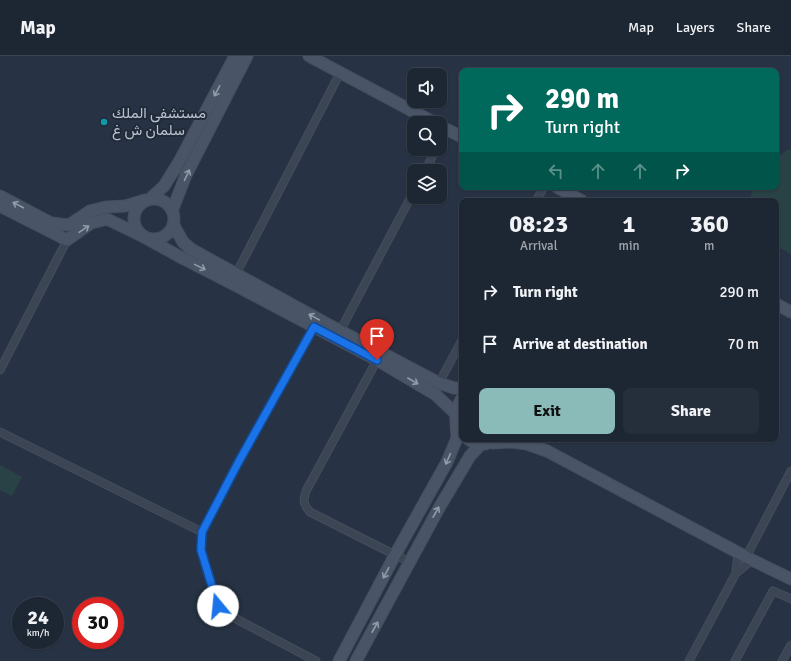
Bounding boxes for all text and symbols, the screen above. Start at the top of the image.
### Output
text: Map [20,16,56,40]
text: Map [628,19,654,36]
text: Layers [676,19,715,36]
text: Share [737,19,771,36]
map controls [407,68,447,204]
button: sound [407,68,447,108]
text: 290 m [545,82,619,116]
one-way arrow [212,84,220,96]
icon: right [479,84,531,136]
place label: مستشفى الملك سلمان ش غ [112,104,206,141]
button: search [407,116,447,156]
text: Turn right [545,116,620,138]
marker: مستشفى الملك سلمان ش غ [99,117,109,127]
icon: left [545,160,567,182]
icon: ahead [587,160,609,182]
icon: ahead [629,160,651,182]
icon: right [671,160,693,182]
button: layers [407,164,447,204]
one-way arrow [183,169,191,181]
one-way arrow [12,201,24,209]
text: 08:23 [509,209,568,239]
text: 1 [623,209,635,239]
text: 360 [690,209,729,239]
one-way arrow [78,225,89,233]
text: Arrival [520,238,557,254]
text: min [619,238,640,254]
text: m [704,238,714,254]
one-way arrow [193,264,205,271]
icon: right [479,281,501,303]
text: Turn right [513,283,578,301]
text: 290 m [719,283,759,301]
one-way arrow [308,313,320,320]
pin [360,319,394,360]
icon: arrive [366,325,388,347]
icon: arrive [479,333,501,355]
text: Arrive at destination [513,335,648,353]
text: 70 m [728,335,759,353]
one-way arrow [407,378,419,386]
button: Exit [479,388,615,434]
button: Share [623,388,759,434]
one-way arrow [444,453,451,465]
one-way arrow [433,506,441,518]
one-way arrow [382,567,389,579]
position arrow [197,585,239,627]
speed limit sign: 30 [72,597,124,649]
text: 24 [27,605,49,630]
one-way arrow [372,621,379,633]
text: km/h [27,627,49,639]

